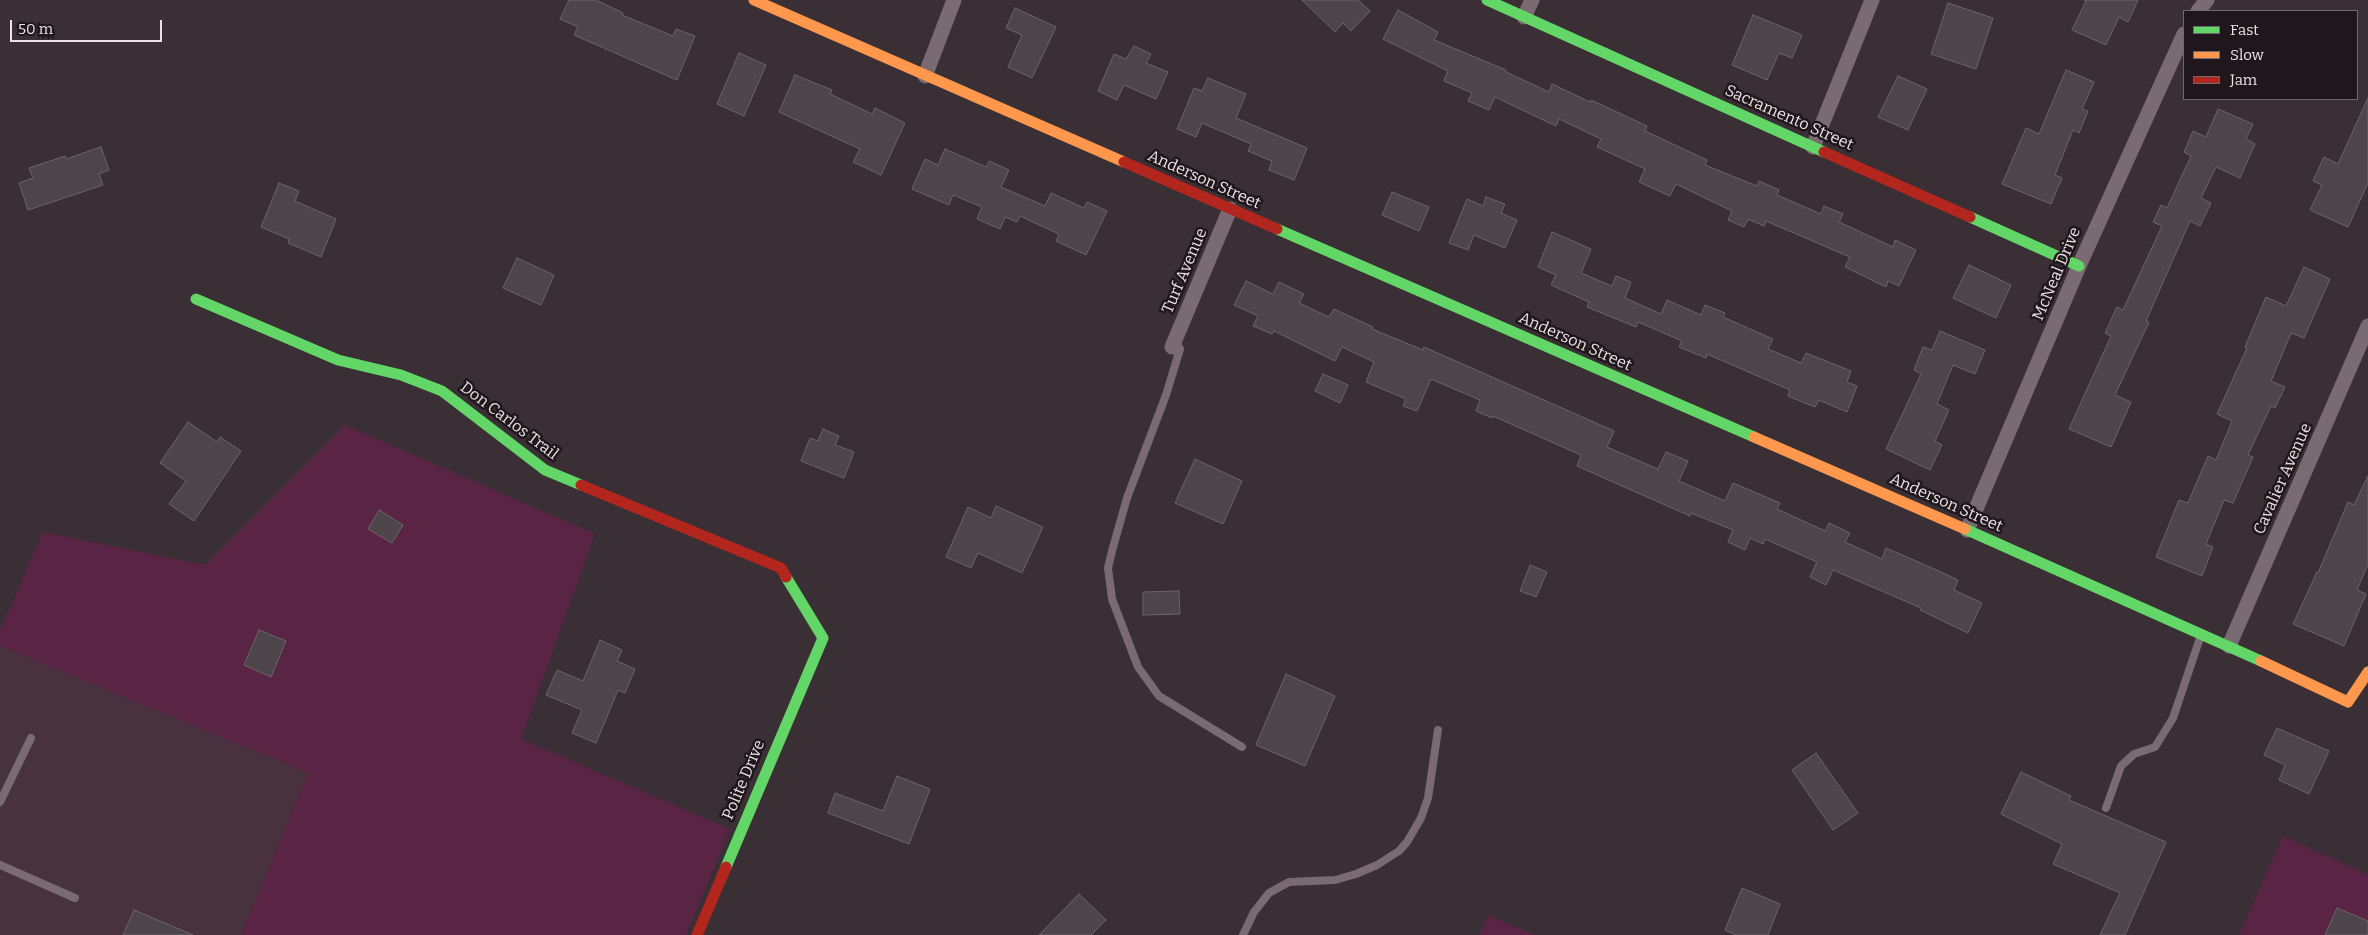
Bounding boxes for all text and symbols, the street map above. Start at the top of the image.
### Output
scale bar [12,10,165,42]
legend [2183,10,2358,100]
text: 50 m [18,20,53,38]
text: Fast [2230,21,2259,39]
text: Slow [2230,46,2264,64]
text: Jam [2230,71,2257,89]
street label: Sacramento Street [1722,81,1856,155]
street label: Anderson Street [1145,147,1263,213]
street label: Turf Avenue [1158,225,1212,317]
street label: McNeal Drive [2029,225,2085,323]
street label: Anderson Street [1516,309,1634,375]
street label: Don Carlos Trail [456,378,562,464]
street label: Cavalier Avenue [2250,420,2316,538]
street label: Anderson Street [1887,470,2005,536]
street label: Polite Drive [719,737,769,823]

